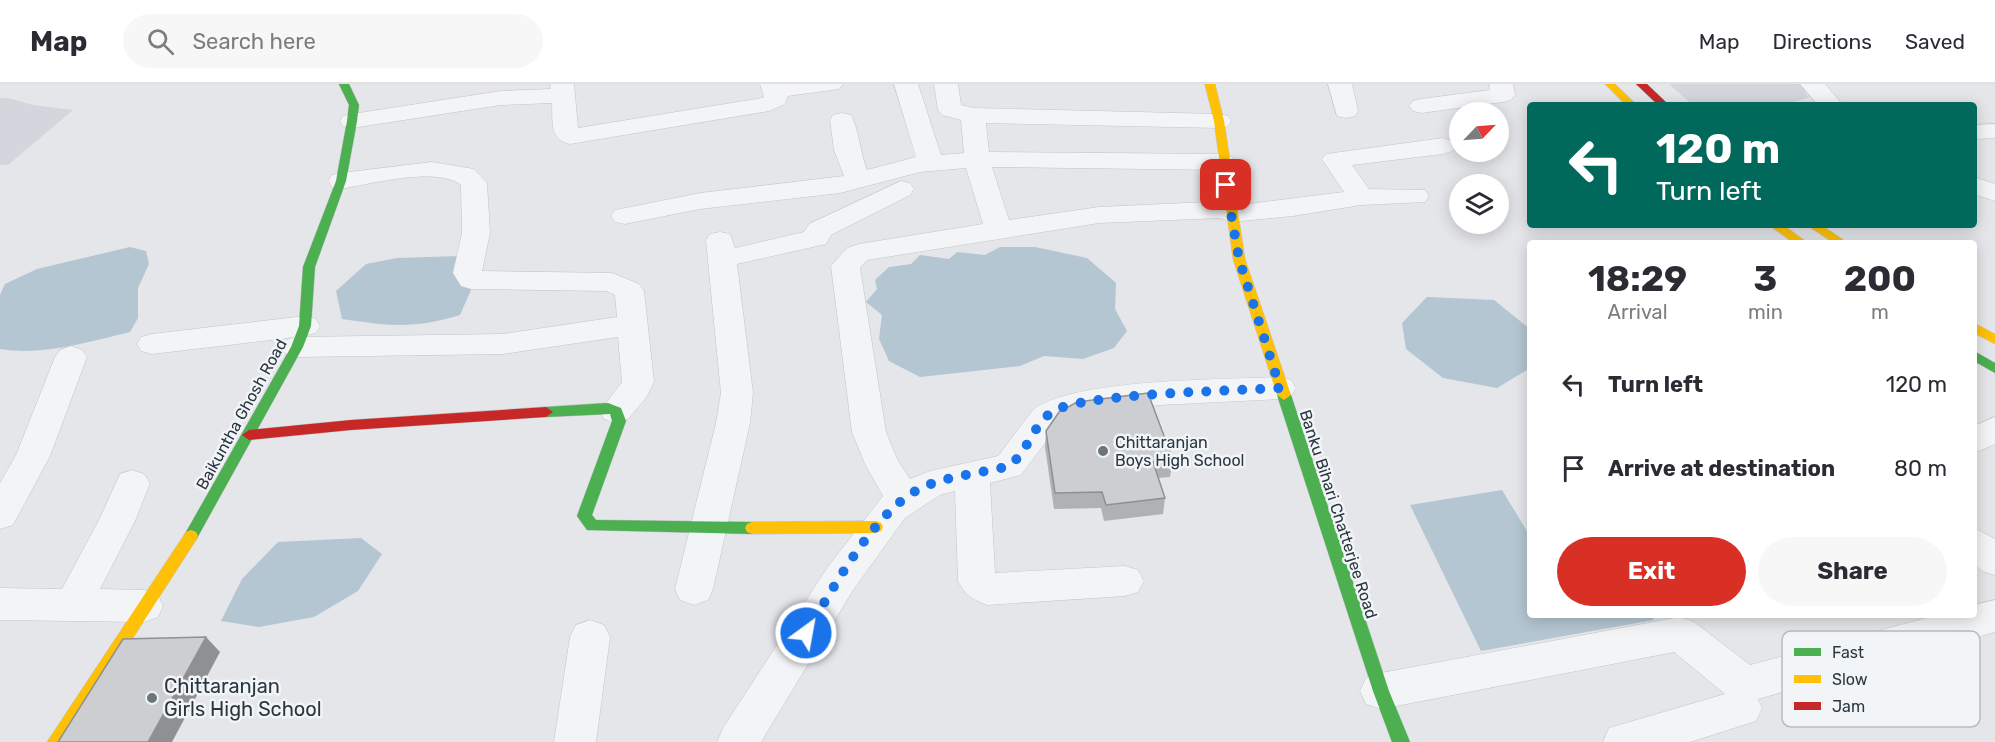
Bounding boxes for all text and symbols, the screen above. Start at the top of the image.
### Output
search box [123,14,543,68]
text: Map [30,25,87,58]
icon: search [144,25,177,58]
text: Search here [192,28,316,55]
text: Map [1699,29,1740,54]
text: Directions [1773,29,1872,54]
text: Saved [1905,29,1965,54]
north arrow [1449,102,1509,162]
map controls [1449,102,1509,234]
text: 120 m [1656,124,1780,174]
icon: left [1557,126,1635,204]
pin [1200,159,1251,210]
icon: arrive [1209,168,1242,201]
button: layers [1449,174,1509,234]
text: Turn left [1656,175,1761,207]
text: 18:29 [1588,257,1687,300]
text: 3 [1754,257,1777,300]
text: 200 [1844,257,1916,300]
text: Arrival [1608,300,1668,324]
text: min [1748,300,1783,324]
text: m [1871,300,1889,324]
street label: Baikuntha Ghosh Road [192,336,291,493]
icon: left [1557,368,1590,401]
text: Turn left [1608,371,1703,398]
text: 120 m [1886,371,1947,398]
street label: Banku Bihari Chatterjee Road [1296,407,1381,621]
place label: Chittaranjan Boys High School [1115,433,1245,470]
marker: Chittaranjan Boys High School [1096,444,1110,458]
icon: arrive [1557,452,1590,485]
text: Arrive at destination [1608,455,1835,482]
text: 80 m [1894,455,1947,482]
button: Exit [1557,537,1746,606]
button: Share [1758,537,1947,606]
position arrow [774,601,838,665]
legend [1782,631,1980,727]
text: Fast [1832,643,1864,662]
text: Slow [1832,670,1868,689]
place label: Chittaranjan Girls High School [164,674,322,721]
marker: Chittaranjan Girls High School [145,691,159,705]
text: Jam [1832,697,1865,716]

